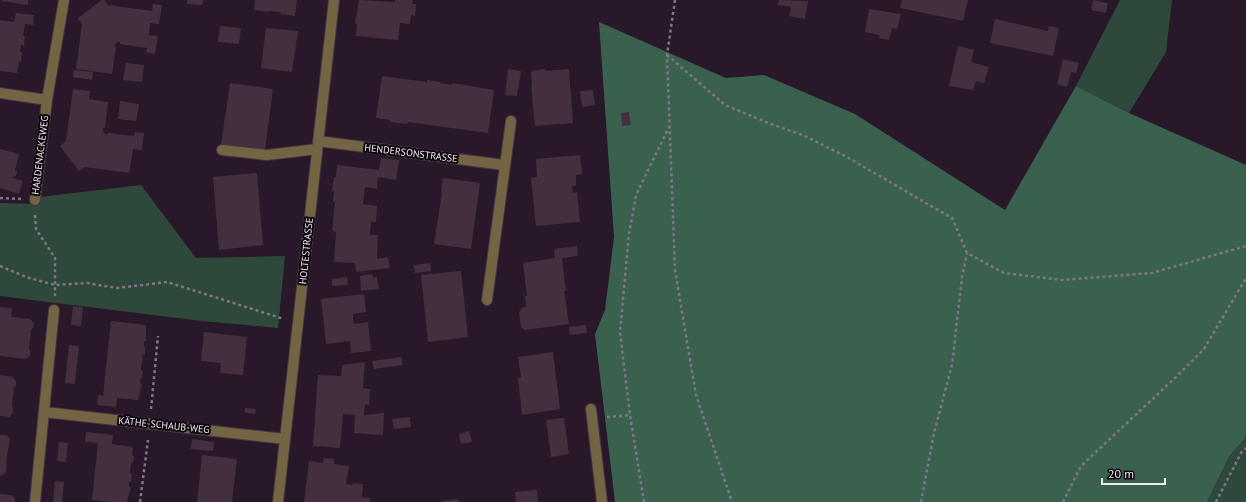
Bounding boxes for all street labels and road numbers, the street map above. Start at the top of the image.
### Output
street label: HARDENACKEWEG [29,115,51,195]
street label: HENDERSONSTRASSE [364,141,458,165]
street label: HOLTESTRASSE [296,217,316,285]
street label: KÄTHE-SCHAUB-WEG [118,414,210,436]

